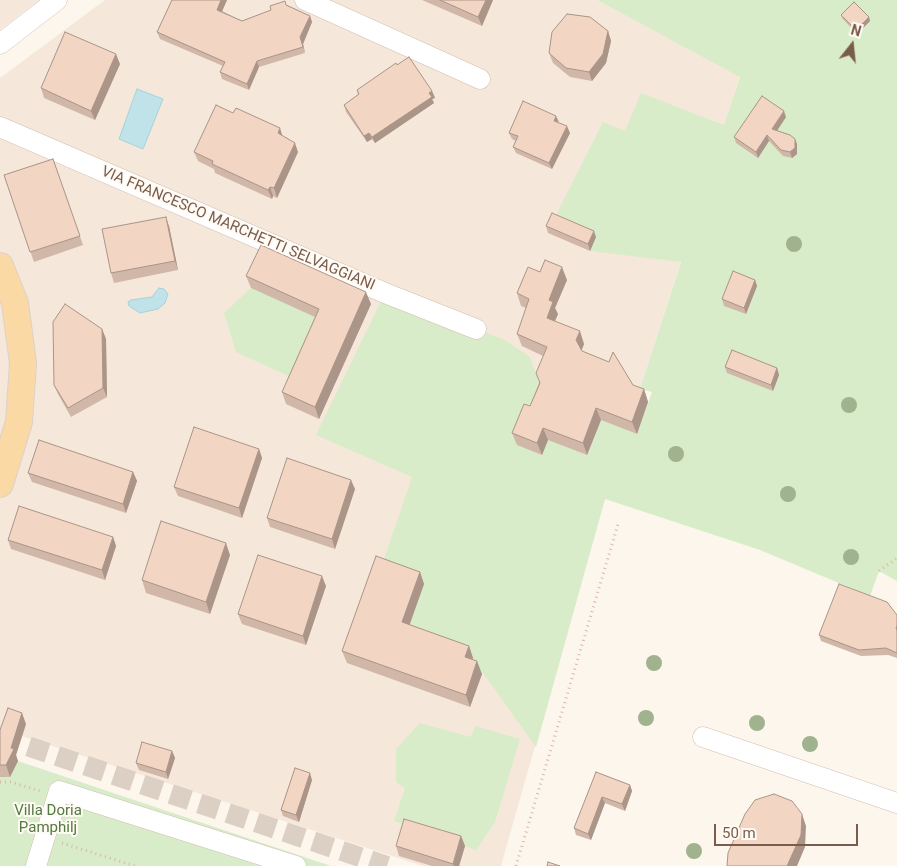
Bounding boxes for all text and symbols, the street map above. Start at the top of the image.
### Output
north arrow [827,20,877,70]
text: N [849,22,863,40]
street label: VIA FRANCESCO MARCHETTI SELVAGGIANI [98,163,378,295]
park label: Villa Doria Pamphilj [14,802,82,837]
scale bar [717,814,861,846]
text: 50 m [722,824,756,842]

